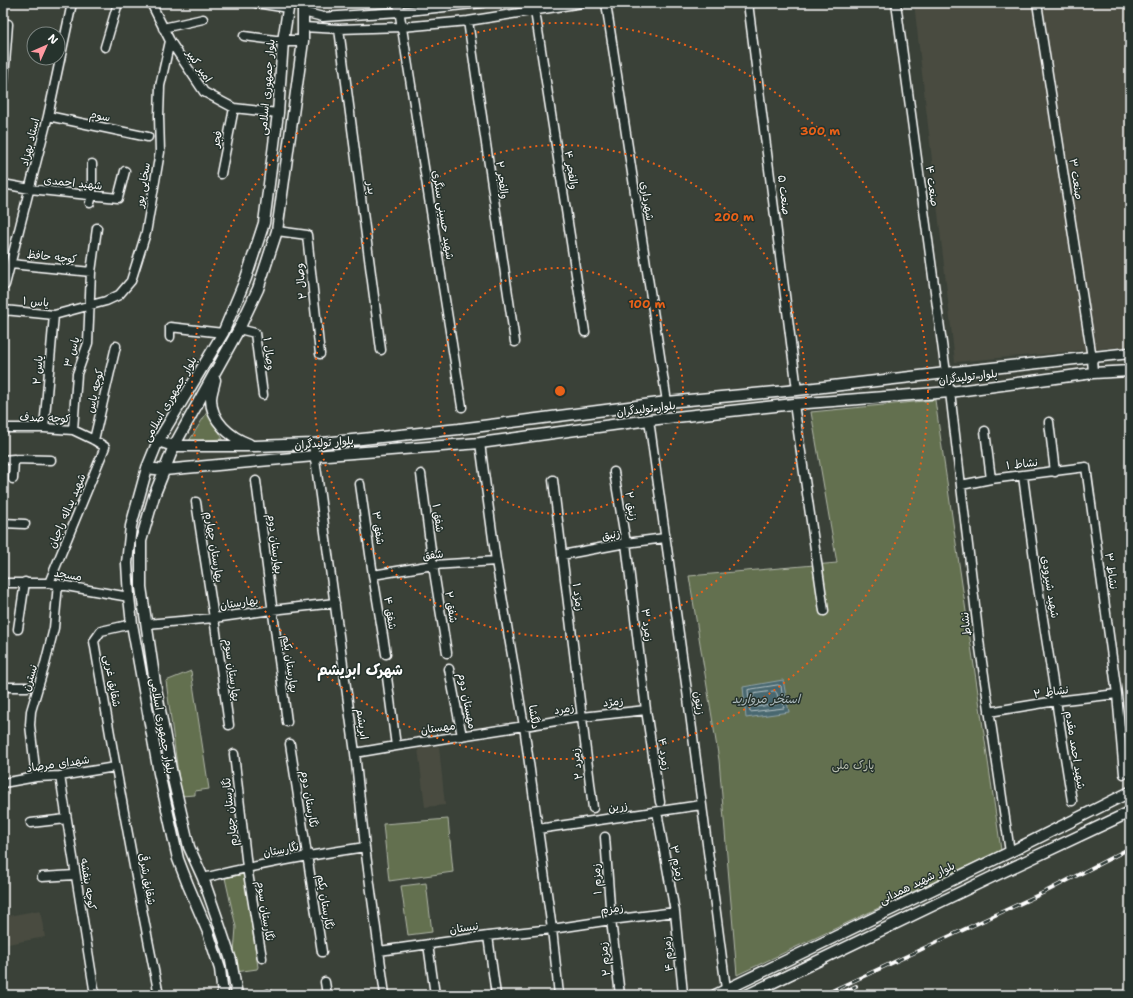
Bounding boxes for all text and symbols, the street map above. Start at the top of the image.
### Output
north arrow [26,26,66,66]
text: N [44,31,61,48]
street label: بلوار جمهوری اسلامی [255,38,279,136]
street label: امیر کبیر [182,46,215,85]
street label: سوم [88,107,112,126]
street label: استاد بهزاد [17,116,43,168]
text: 300 m [800,123,840,139]
street label: فجر [208,130,226,149]
street label: والفجر ۴ [561,149,581,191]
street label: صنعت ۳ [1065,157,1087,201]
street label: والفجر ۲ [492,160,512,200]
street label: سخایی پور [132,161,154,210]
street label: صنعت ۴ [922,165,942,207]
street label: شهید حسینی سنگری [429,169,457,261]
street label: شهید احمدی [43,172,103,194]
street label: صنعت ۵ [774,174,794,216]
street label: پدر [363,180,379,195]
street label: شهرداری [636,180,658,222]
text: 200 m [714,209,754,225]
street label: کوچه حافظ [26,247,78,267]
street label: وصال ۲ [292,262,310,300]
street label: یاس ۱ [22,293,50,311]
text: 100 m [629,296,666,312]
street label: یاس ۳ [60,335,84,369]
street label: وصال ۱ [260,336,278,372]
street label: بلوار جمهوری اسلامی [139,353,201,445]
street label: یاس ۲ [29,355,47,385]
street label: بلوار تولیدگران [938,366,998,388]
street label: کوچه یاس [83,367,107,414]
centre of rings [553,384,567,398]
street label: بلوار تولیدگران [616,398,676,420]
street label: کوچه صدف [19,410,71,426]
street label: بلوار تولیدگران [294,433,354,453]
street label: نشاط ۱ [1005,455,1039,473]
street label: شهید یداله راجیان [45,471,89,551]
street label: زنبق ۲ [621,490,641,522]
street label: شفق ۱ [429,503,447,533]
street label: شفق ۳ [368,510,388,546]
street label: بهارستان چهارم [200,511,227,584]
street label: بهارستان دوم [263,513,286,575]
street label: زنبق [601,526,621,544]
street label: شفق [422,546,444,564]
street label: نشاط ۳ [1101,552,1121,590]
street label: شهید شیرودی [1038,555,1062,619]
street label: مسجد [53,565,83,585]
street label: زمرّد ۱ [569,582,587,612]
street label: شفق ۲ [441,590,461,624]
street label: بهارستان [219,593,259,613]
street label: شفق ۴ [380,596,400,630]
street label: زمرد ۳ [638,608,656,642]
street label: نشاط [957,611,975,637]
street label: بهارستان یکم [278,634,301,694]
street label: بهارستان سوم [219,638,244,702]
street label: شقایق غربی [100,654,124,708]
district label: شهرک ابریشم [317,660,403,681]
street label: نسترن [19,663,41,693]
street label: مهستان دوم [453,672,480,730]
street label: بلوار جمهوری اسلامی [146,677,178,775]
street label: نشاط ۲ [1033,682,1069,702]
street label: زیتون [690,690,708,716]
water label: استخر مروارید [732,691,802,707]
street label: زمرّد [602,693,624,711]
street label: زمرد [553,700,575,718]
street label: دلگشا [525,704,543,730]
street label: ابریشم [351,708,372,741]
street label: شهید احمد مقدم [1060,710,1089,790]
street label: مهستان [420,718,456,738]
street label: زمرد ۴ [654,737,674,771]
street label: زمرد ۲ [568,747,586,781]
street label: شهدای مرصاد [26,752,90,776]
park label: پارک ملی [832,758,874,773]
street label: نگارستان دوم [296,769,321,829]
street label: نگارستان چهارم [219,777,242,847]
street label: زرین [607,798,629,816]
street label: نگارستان [262,839,300,861]
street label: زمزم ۳ [665,844,688,882]
street label: شقایق شرقی [135,852,159,906]
street label: کوچه بنفشه [76,857,100,911]
street label: بلوار شهید همدانی [877,858,957,908]
street label: زمزم ۱ [588,863,607,895]
street label: نگارستان یکم [312,873,337,931]
street label: نگارستان سوم [252,880,277,942]
street label: زمزم [599,900,625,919]
street label: نیستان [449,919,479,937]
street label: زمزم ۴ [659,936,678,972]
street label: زمزم ۲ [596,941,615,977]

